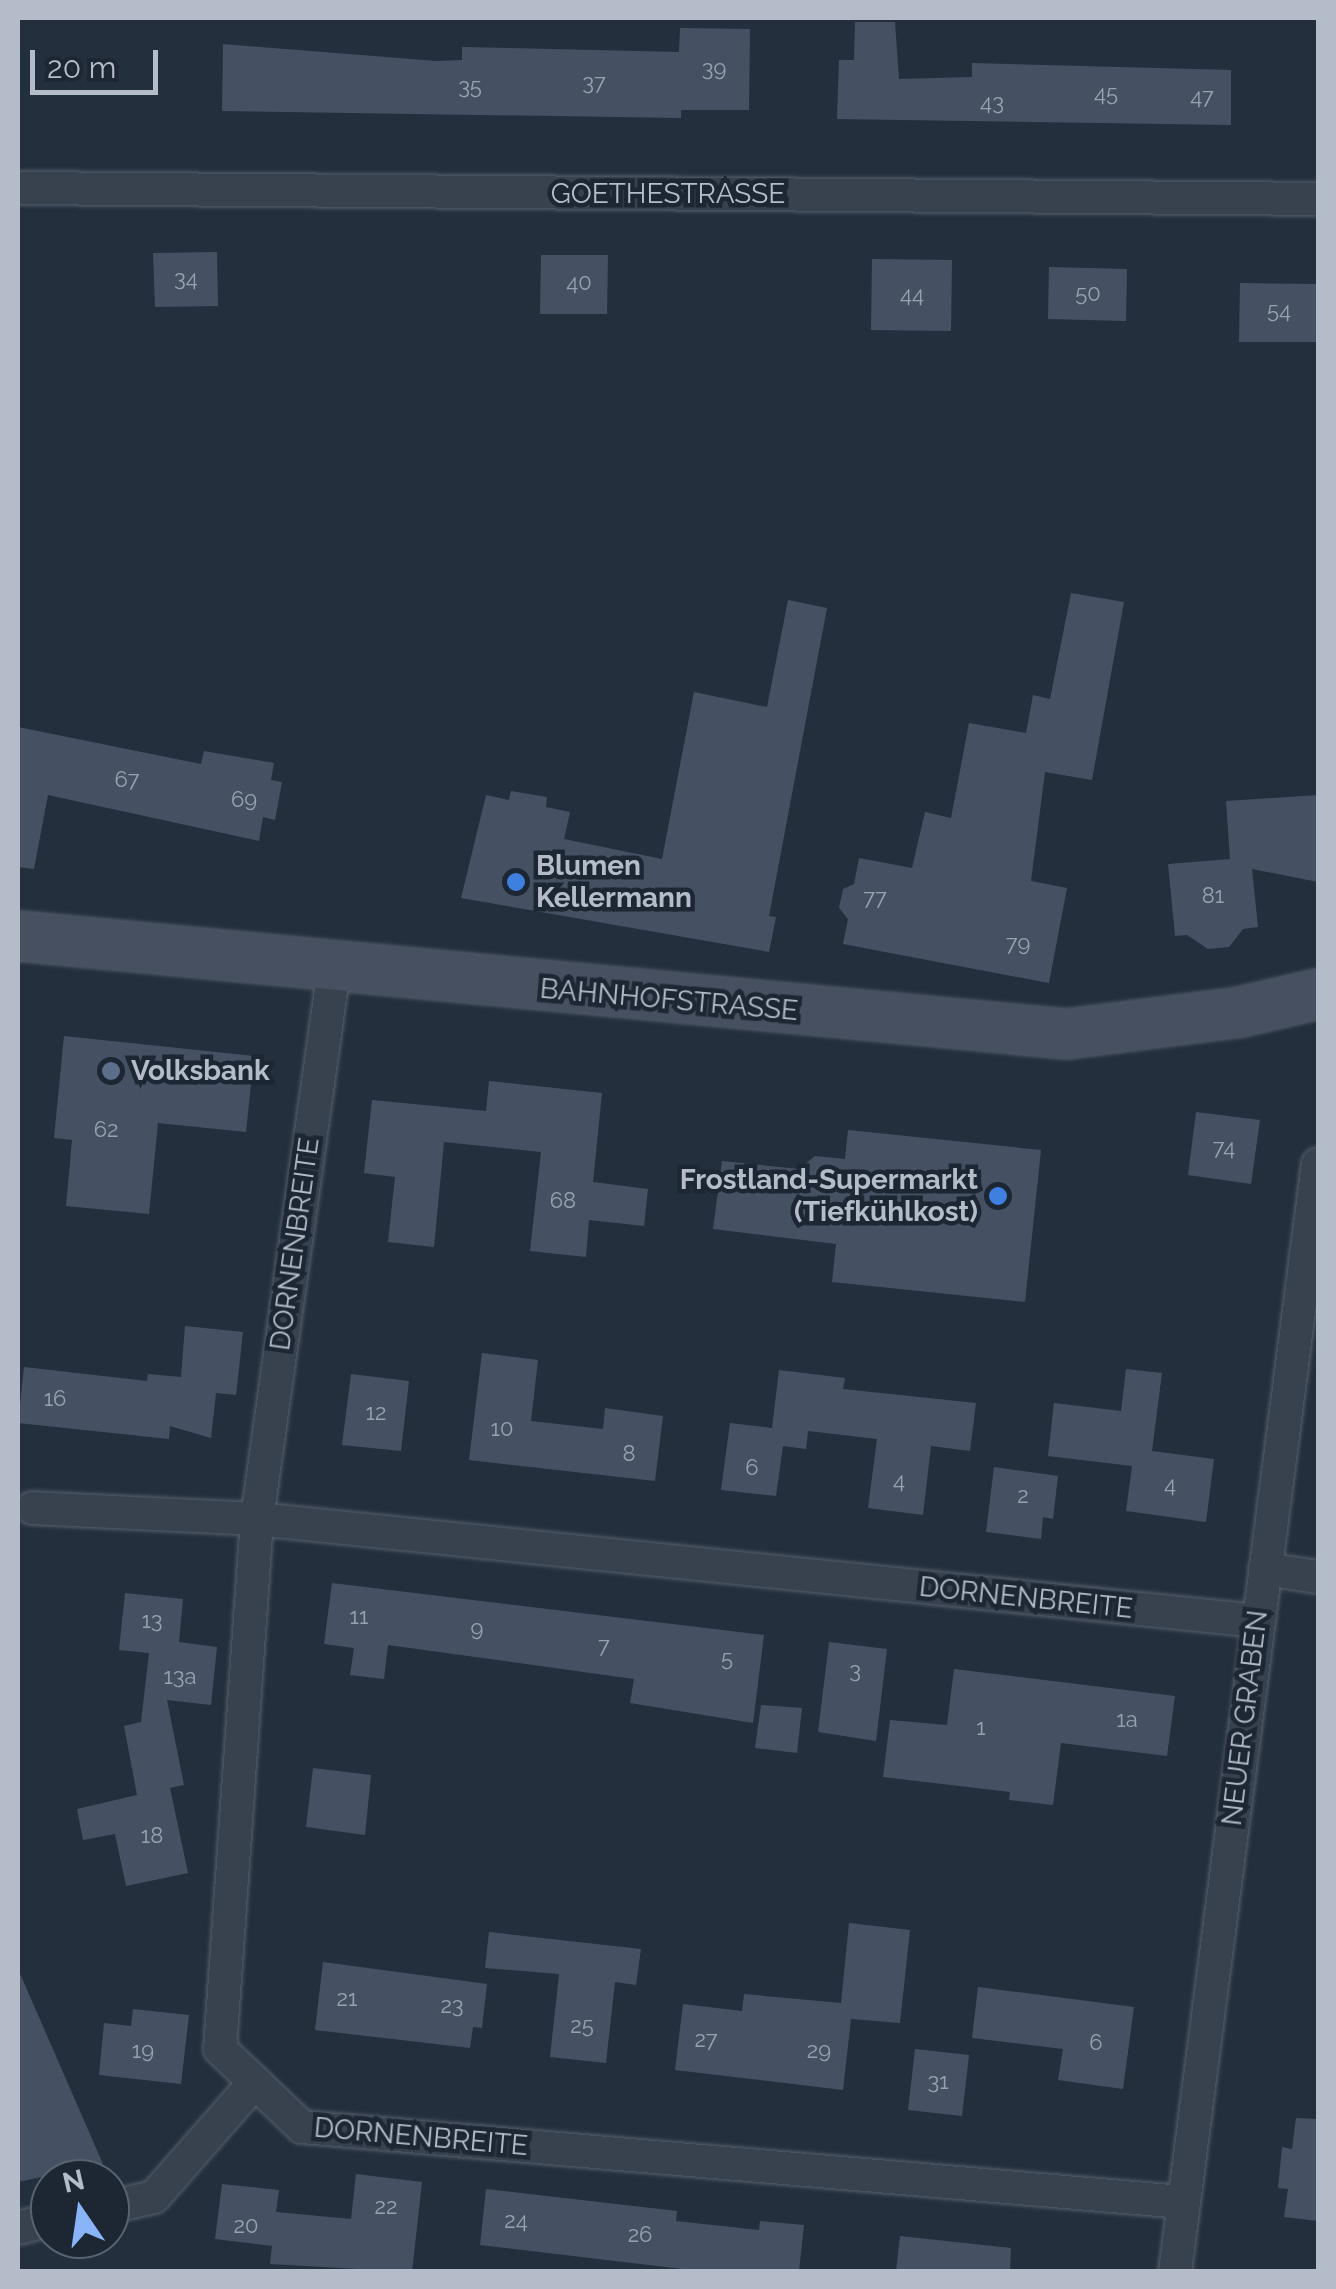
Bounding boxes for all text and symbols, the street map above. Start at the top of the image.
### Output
scale bar [35,30,162,92]
text: 20 m [47,50,116,85]
house number: 39 [702,56,726,82]
house number: 37 [582,70,606,96]
house number: 35 [458,74,482,100]
house number: 45 [1094,81,1118,107]
house number: 47 [1190,84,1214,110]
house number: 43 [980,90,1004,116]
street label: GOETHESTRASSE [551,177,785,211]
house number: 34 [174,266,198,292]
house number: 40 [566,270,592,296]
house number: 50 [1075,281,1101,307]
house number: 44 [900,282,924,308]
house number: 54 [1267,298,1291,324]
house number: 67 [114,767,140,793]
house number: 69 [231,787,257,813]
place label: Blumen Kellermann [536,849,692,915]
marker: Blumen Kellermann [505,871,527,893]
house number: 81 [1202,883,1224,909]
house number: 77 [863,885,887,911]
house number: 79 [1006,931,1030,957]
street label: BAHNHOFSTRASSE [538,972,800,1028]
place label: Volksbank [131,1054,270,1088]
marker: Volksbank [100,1060,122,1082]
house number: 62 [94,1117,118,1143]
street label: DORNENBREITE [263,1135,327,1353]
house number: 74 [1213,1135,1235,1161]
place label: Frostland-Supermarkt (Tiefkühlkost) [680,1163,978,1229]
marker: Frostland-Supermarkt (Tiefkühlkost) [987,1185,1009,1207]
house number: 68 [550,1188,576,1214]
house number: 16 [44,1386,66,1412]
house number: 12 [366,1400,386,1426]
house number: 10 [491,1416,513,1442]
house number: 8 [622,1441,636,1467]
house number: 6 [745,1455,759,1481]
house number: 4 [893,1468,905,1494]
house number: 4 [1164,1472,1176,1498]
house number: 2 [1017,1483,1029,1509]
street label: DORNENBREITE [917,1570,1135,1626]
house number: 11 [350,1604,368,1630]
house number: 13 [141,1608,163,1634]
street label: NEUER GRABEN [1215,1608,1275,1828]
house number: 9 [471,1616,483,1642]
house number: 7 [598,1633,610,1659]
house number: 5 [721,1646,733,1672]
house number: 3 [849,1658,861,1684]
house number: 13a [163,1664,197,1690]
house number: 1a [1116,1707,1138,1733]
house number: 1 [976,1715,986,1741]
house number: 18 [141,1823,163,1849]
house number: 21 [337,1986,357,2012]
house number: 23 [440,1993,464,2019]
house number: 25 [570,2013,594,2039]
house number: 27 [694,2027,718,2053]
house number: 6 [1089,2030,1103,2056]
house number: 19 [132,2038,154,2064]
house number: 29 [807,2038,831,2064]
house number: 31 [927,2069,949,2095]
street label: DORNENBREITE [313,2111,529,2163]
north arrow [30,2159,130,2259]
text: N [59,2163,88,2200]
house number: 22 [375,2194,397,2220]
house number: 24 [504,2208,528,2234]
house number: 20 [234,2213,258,2239]
house number: 26 [628,2222,652,2248]

